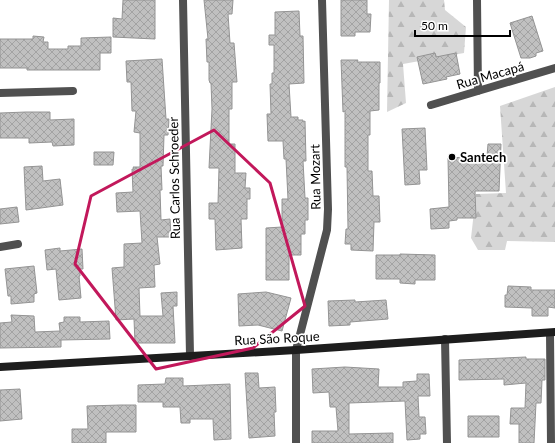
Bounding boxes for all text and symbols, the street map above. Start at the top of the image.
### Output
scale bar [415,12,510,38]
text: 50 m [421,18,448,33]
street label: Rua Macapá [454,58,526,92]
street label: Rua Carlos Schroeder [165,116,183,239]
street label: Rua Mozart [306,144,324,210]
place label: Santech [460,149,506,165]
marker: Santech [447,152,457,162]
street label: Rua São Roque [234,328,320,348]

